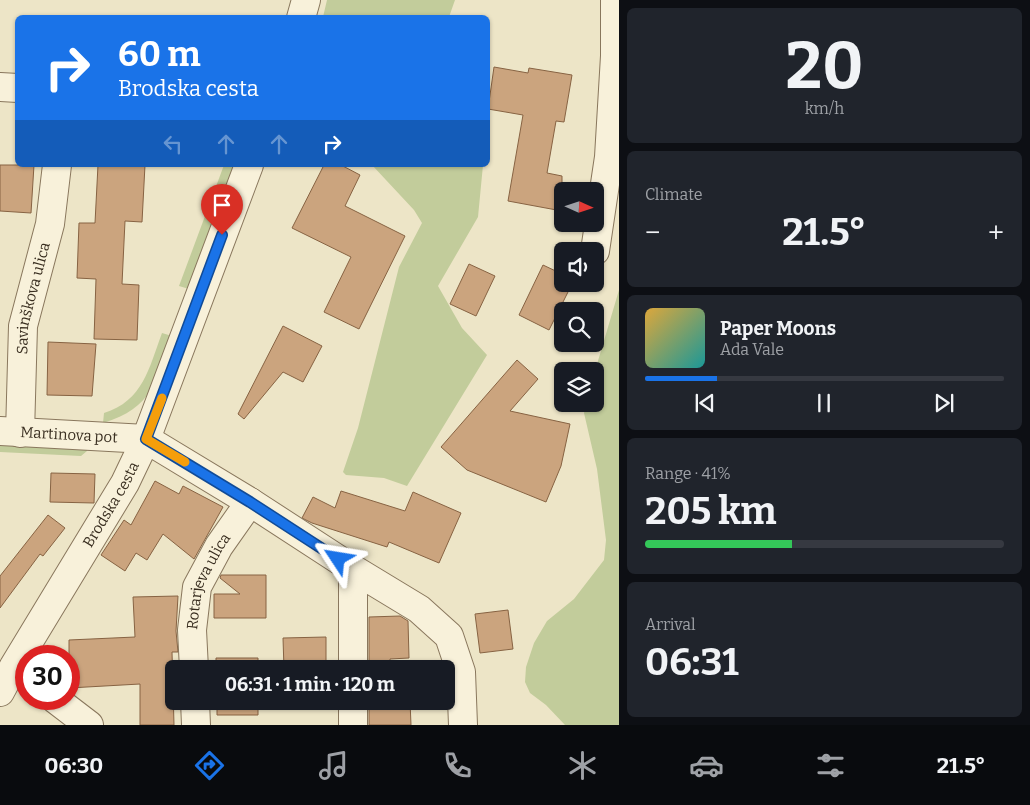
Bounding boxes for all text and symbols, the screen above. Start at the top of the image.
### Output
text: 20 [786,27,863,105]
text: 60 m [118,33,201,75]
icon: right [35,35,100,100]
text: Brodska cesta [118,75,259,102]
text: km/h [805,99,844,118]
icon: left [159,130,187,158]
icon: ahead [212,130,240,158]
icon: ahead [265,130,293,158]
icon: right [318,130,346,158]
north arrow [554,182,604,232]
map controls [554,182,604,412]
pin [201,184,243,235]
text: Climate [645,185,703,204]
icon: arrive [208,191,236,219]
text: 21.5° [782,209,866,255]
text: − [645,216,660,249]
text: + [988,216,1004,249]
street label: Savinškova ulica [13,240,54,355]
button: sound [554,242,604,292]
button: search [554,302,604,352]
text: Paper Moons [720,317,836,340]
text: Ada Vale [720,340,784,359]
button: layers [554,362,604,412]
icon: previous [691,389,719,417]
icon: pause [810,389,838,417]
icon: next [930,389,958,417]
street label: Martinova pot [20,423,119,446]
street label: Brodska cesta [79,459,143,551]
text: Range · 41% [645,464,731,483]
text: 205 km [645,488,776,534]
street label: Rotarjeva ulica [183,530,234,631]
position arrow [311,532,363,584]
text: Arrival [645,615,696,634]
text: 06:31 [645,639,739,685]
speed limit sign: 30 [15,645,80,710]
text: 06:31 · 1 min · 120 m [225,673,395,696]
icon: directions [192,748,227,783]
icon: music [316,748,351,783]
icon: phone [440,748,475,783]
icon: climate [565,748,600,783]
icon: car [689,748,724,783]
icon: filters [813,748,848,783]
text: 06:30 [45,752,103,779]
text: 21.5° [937,752,985,779]

